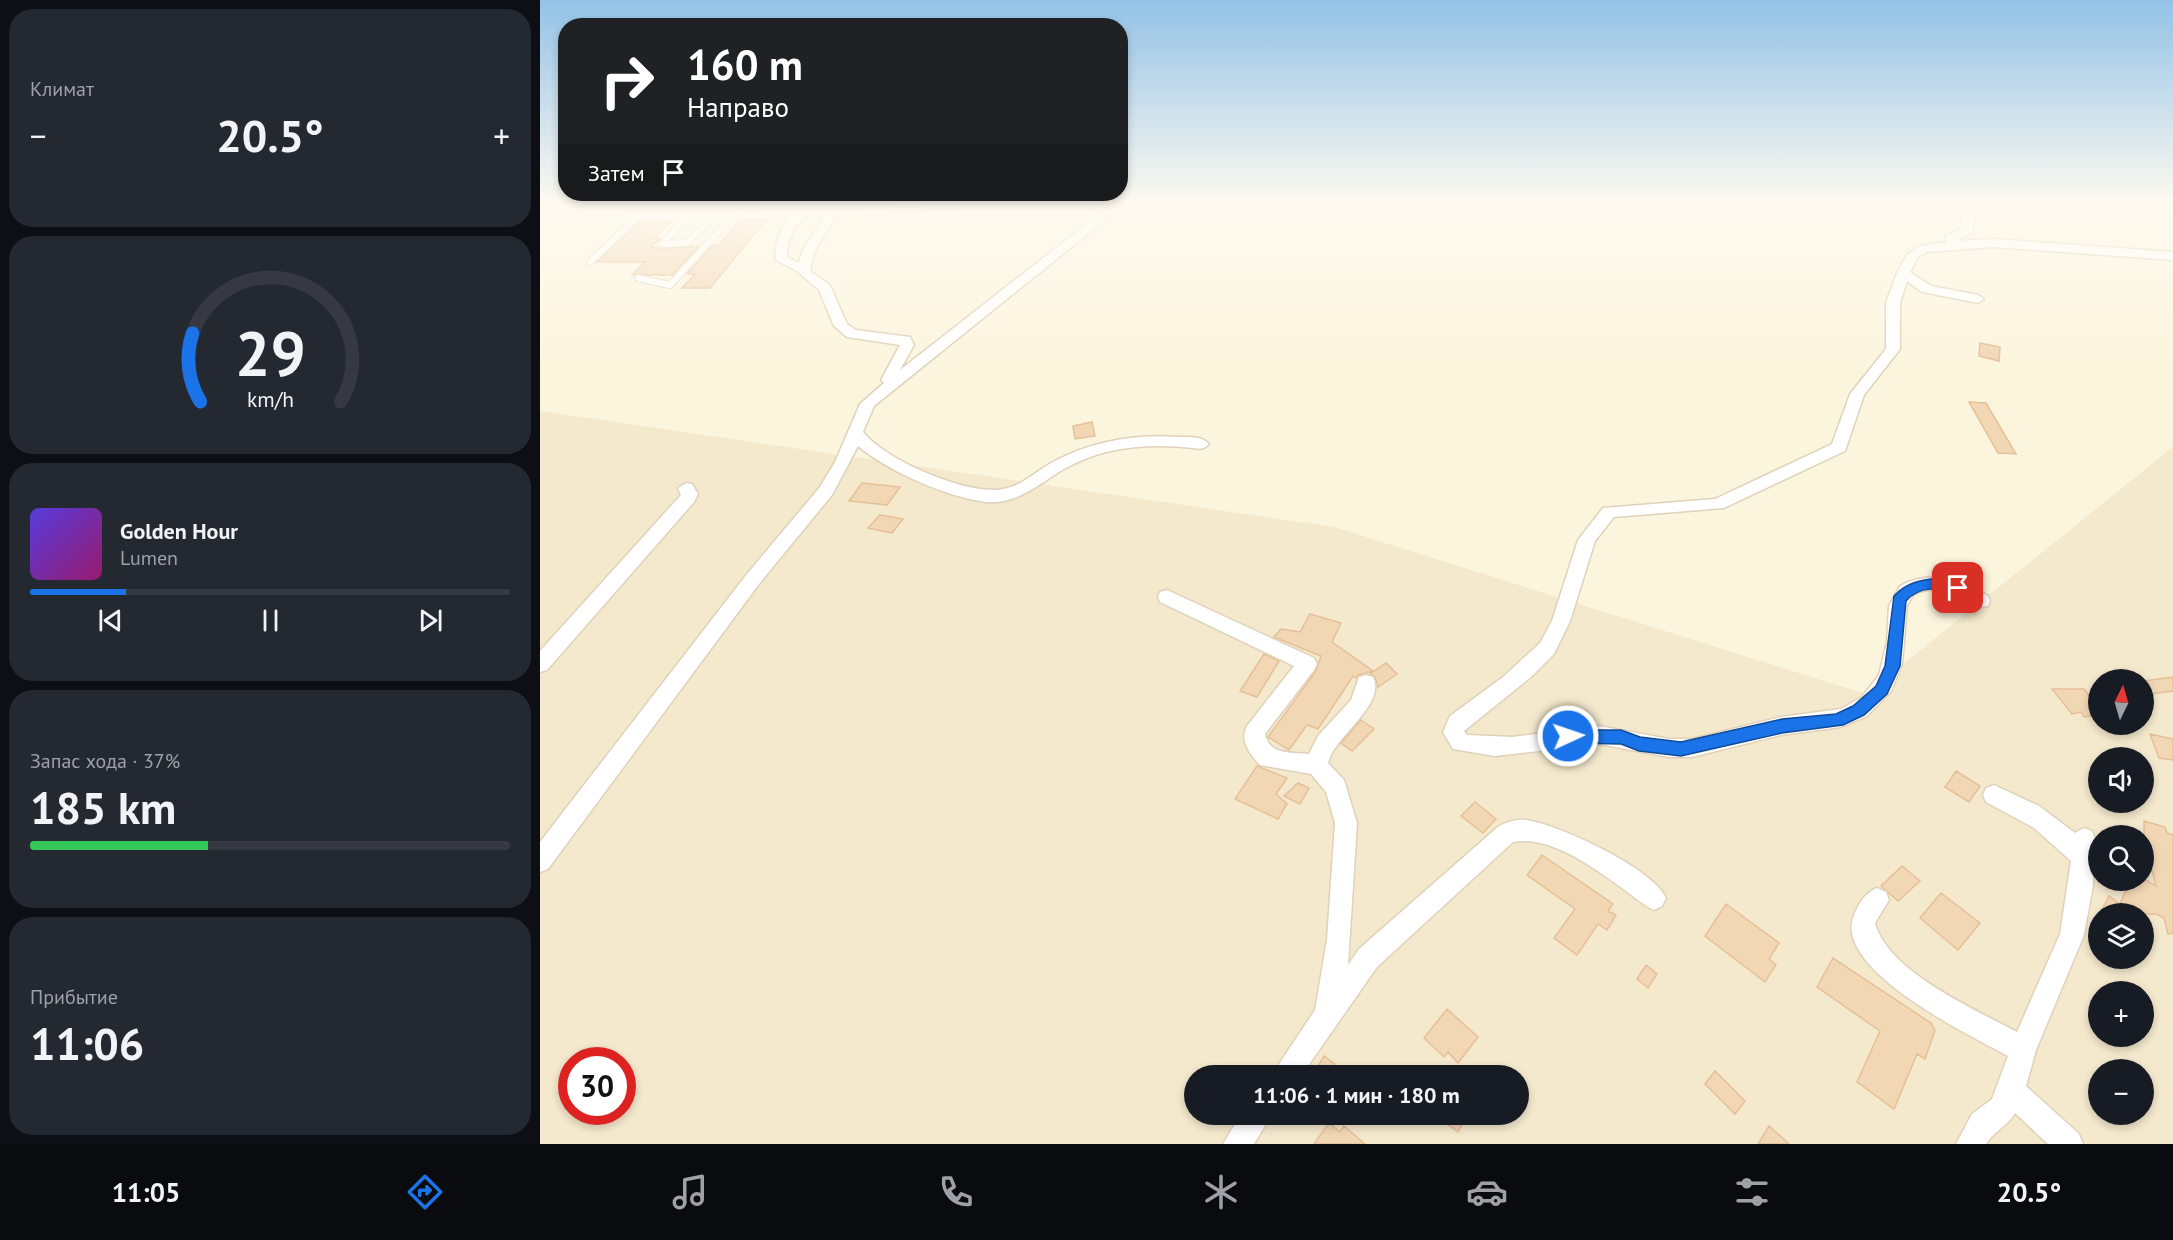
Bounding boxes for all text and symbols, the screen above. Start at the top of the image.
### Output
text: 160 m [687,37,803,92]
icon: right [588,42,666,120]
text: Климат [30,76,94,102]
text: Направо [687,90,789,124]
text: 20.5° [216,106,324,164]
text: − [30,114,47,157]
text: + [493,114,510,157]
icon: arrive [657,156,690,189]
text: Затем [588,159,645,187]
text: 29 [235,312,305,393]
text: km/h [246,385,293,413]
text: Golden Hour [120,517,238,545]
text: Lumen [120,545,178,571]
pin [1932,562,1983,613]
icon: arrive [1941,571,1974,604]
icon: previous [94,604,127,637]
icon: pause [254,604,287,637]
icon: next [414,604,447,637]
north arrow [2088,669,2154,735]
map controls [2088,669,2154,1125]
position arrow [1536,704,1600,768]
button: sound [2088,747,2154,813]
text: Запас хода · 37% [30,748,180,774]
text: 185 km [30,778,176,836]
button: search [2088,825,2154,891]
button: layers [2088,903,2154,969]
button: + [2088,981,2154,1047]
text: Прибытие [30,984,118,1010]
text: 11:06 [30,1014,144,1072]
speed limit sign: 30 [558,1047,636,1125]
button: − [2088,1059,2154,1125]
text: 11:06 · 1 мин · 180 m [1253,1081,1460,1109]
icon: directions [404,1171,446,1213]
icon: music [669,1171,711,1213]
icon: phone [935,1171,977,1213]
icon: climate [1200,1171,1242,1213]
icon: car [1466,1171,1508,1213]
icon: filters [1731,1171,1773,1213]
text: 11:05 [112,1175,180,1209]
text: 20.5° [1997,1175,2061,1209]

